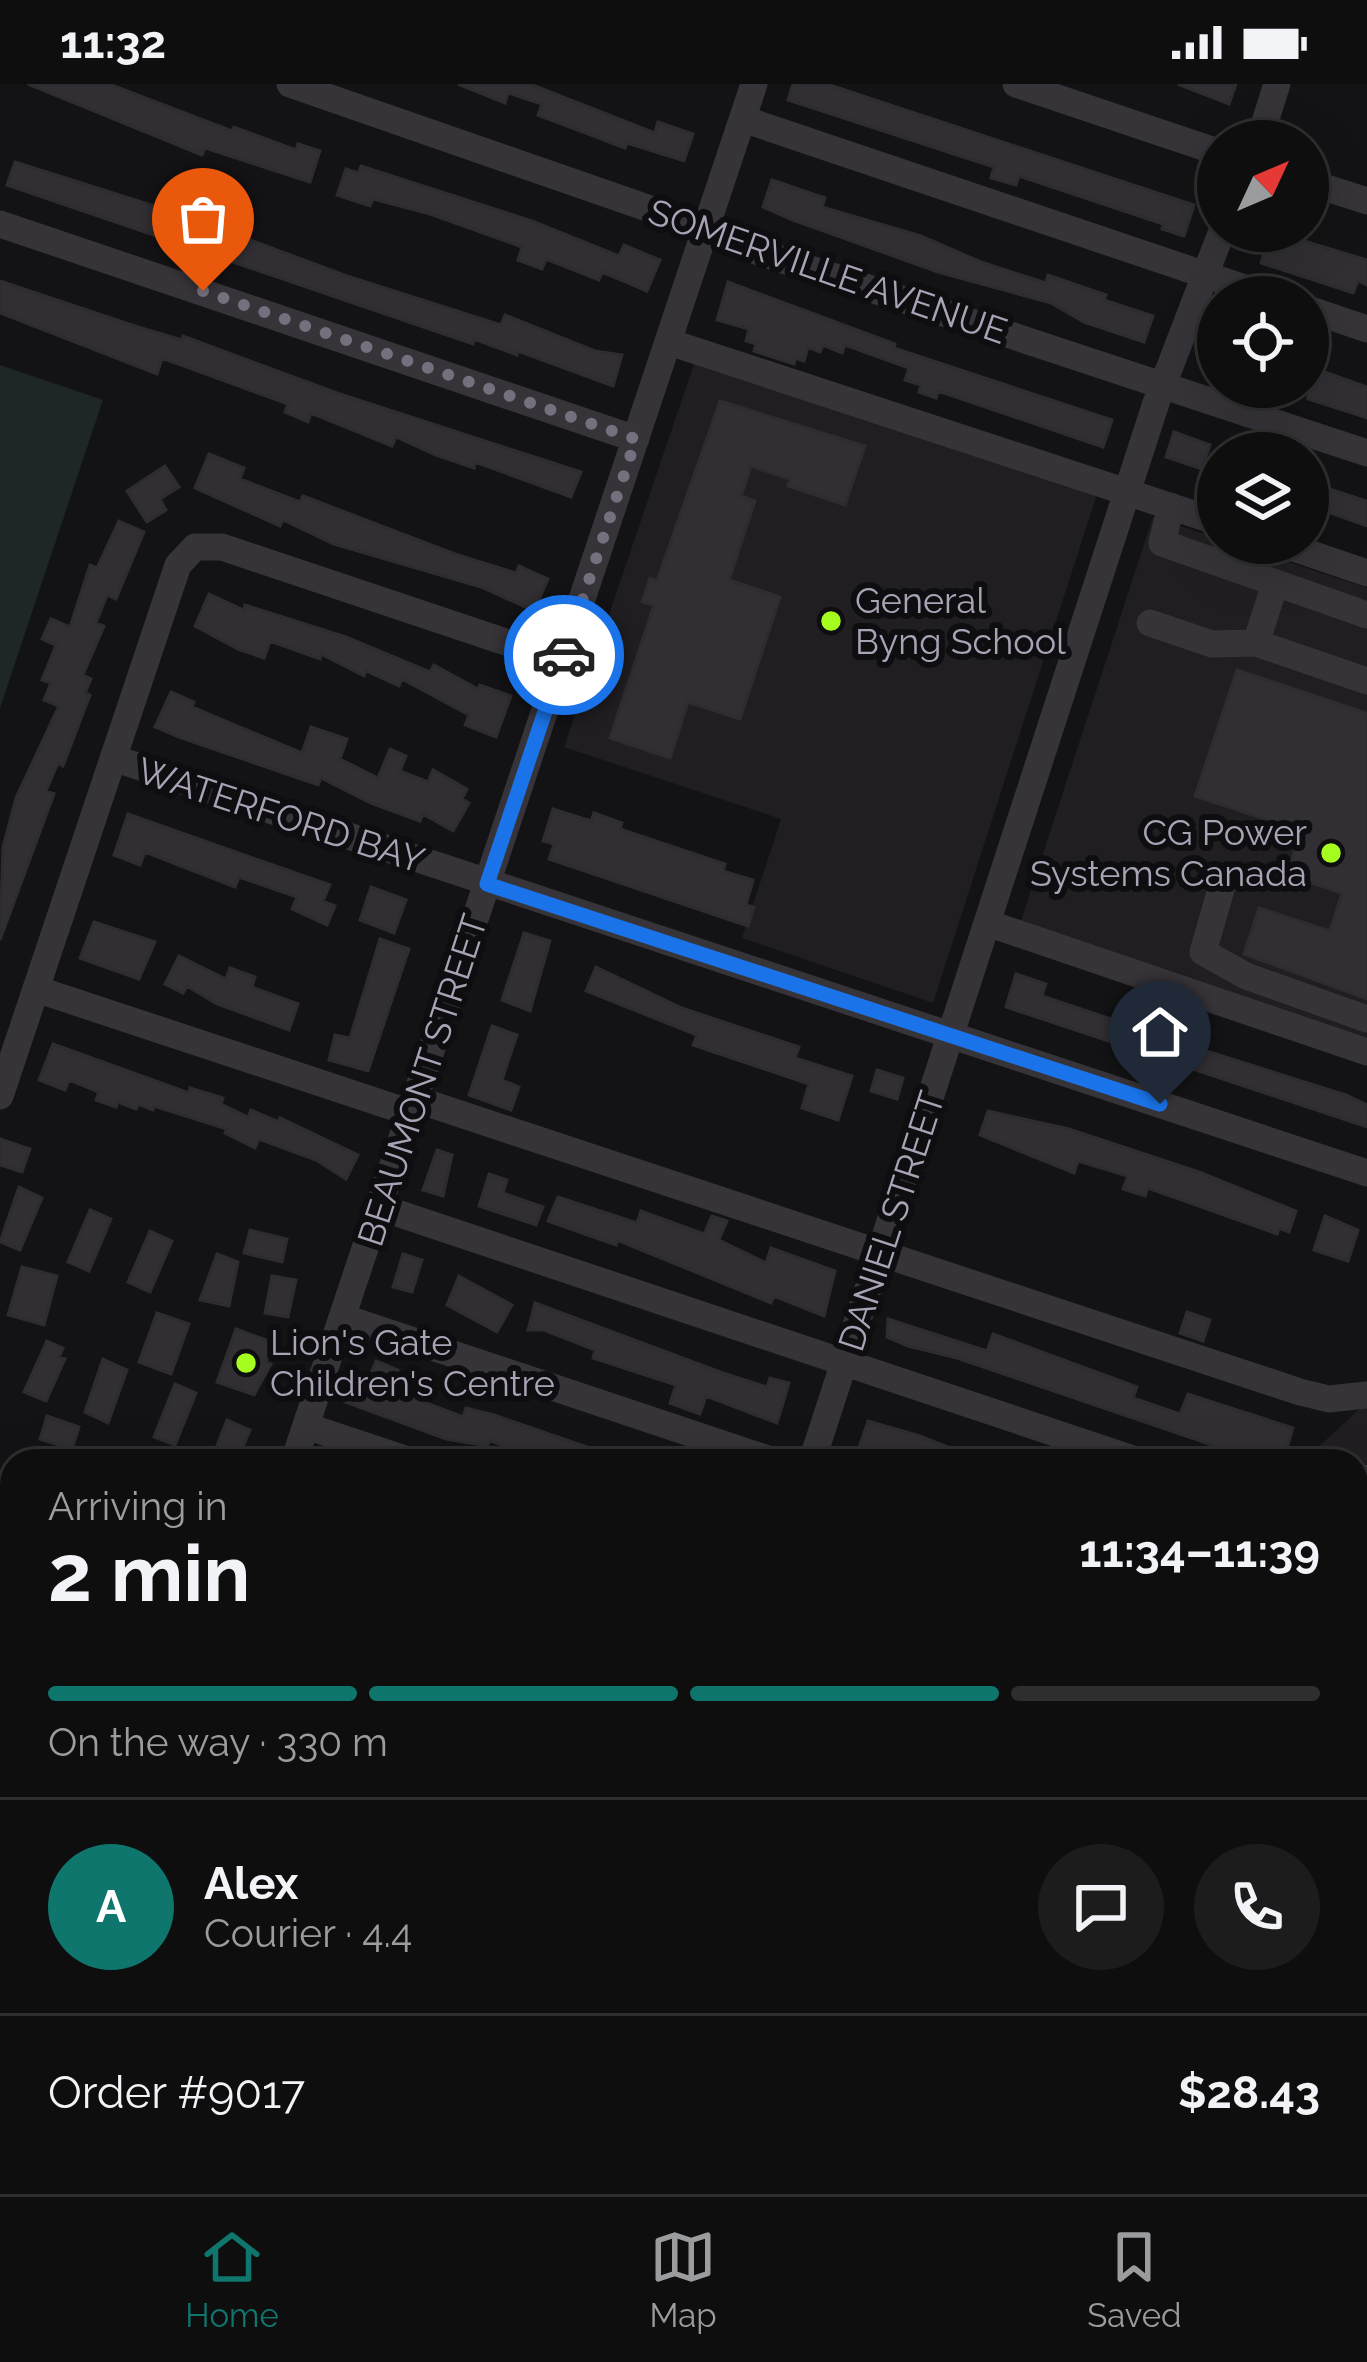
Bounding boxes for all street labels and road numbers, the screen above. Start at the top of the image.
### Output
street label: SOMERVILLE AVENUE [643,190,1013,352]
street label: WATERFORD BAY [132,749,430,881]
street label: BEAUMONT STREET [349,909,495,1251]
street label: DANIEL STREET [829,1086,953,1356]

